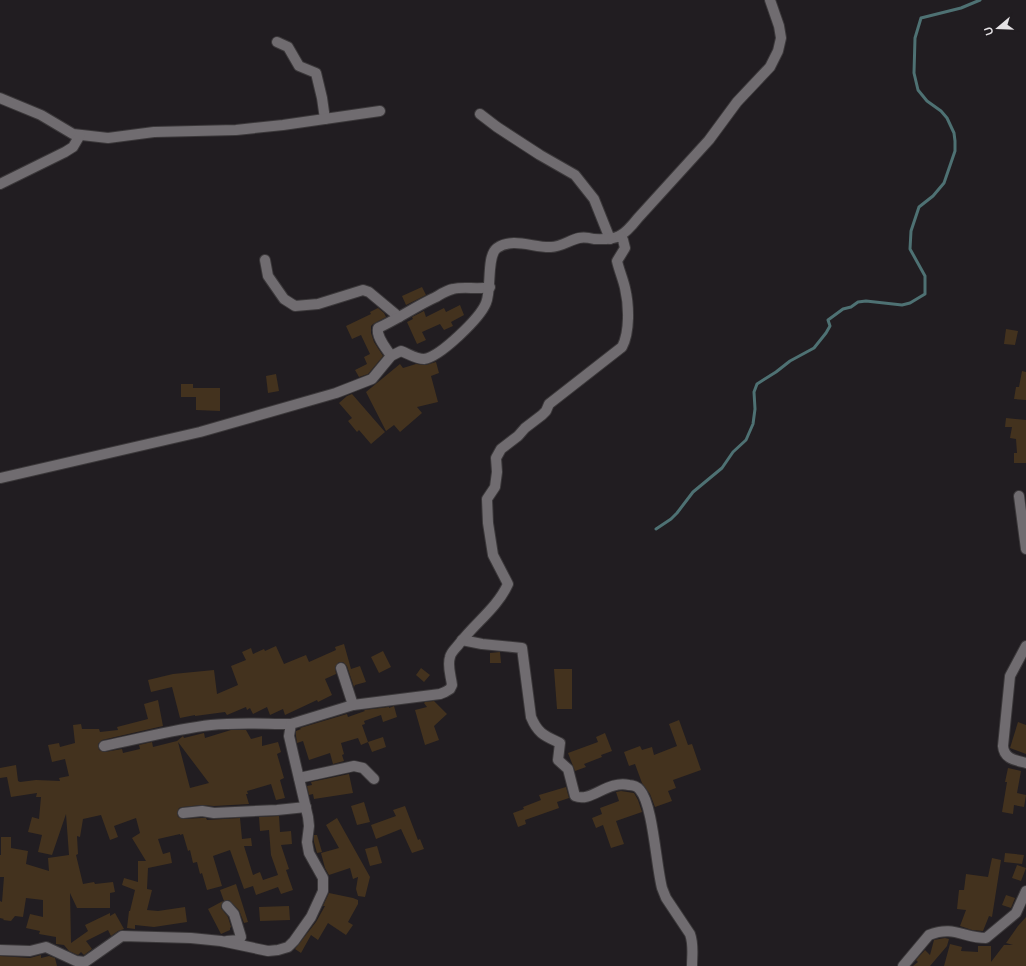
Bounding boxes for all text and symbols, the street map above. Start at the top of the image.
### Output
north arrow [978,8,1018,48]
text: U [982,25,997,37]

